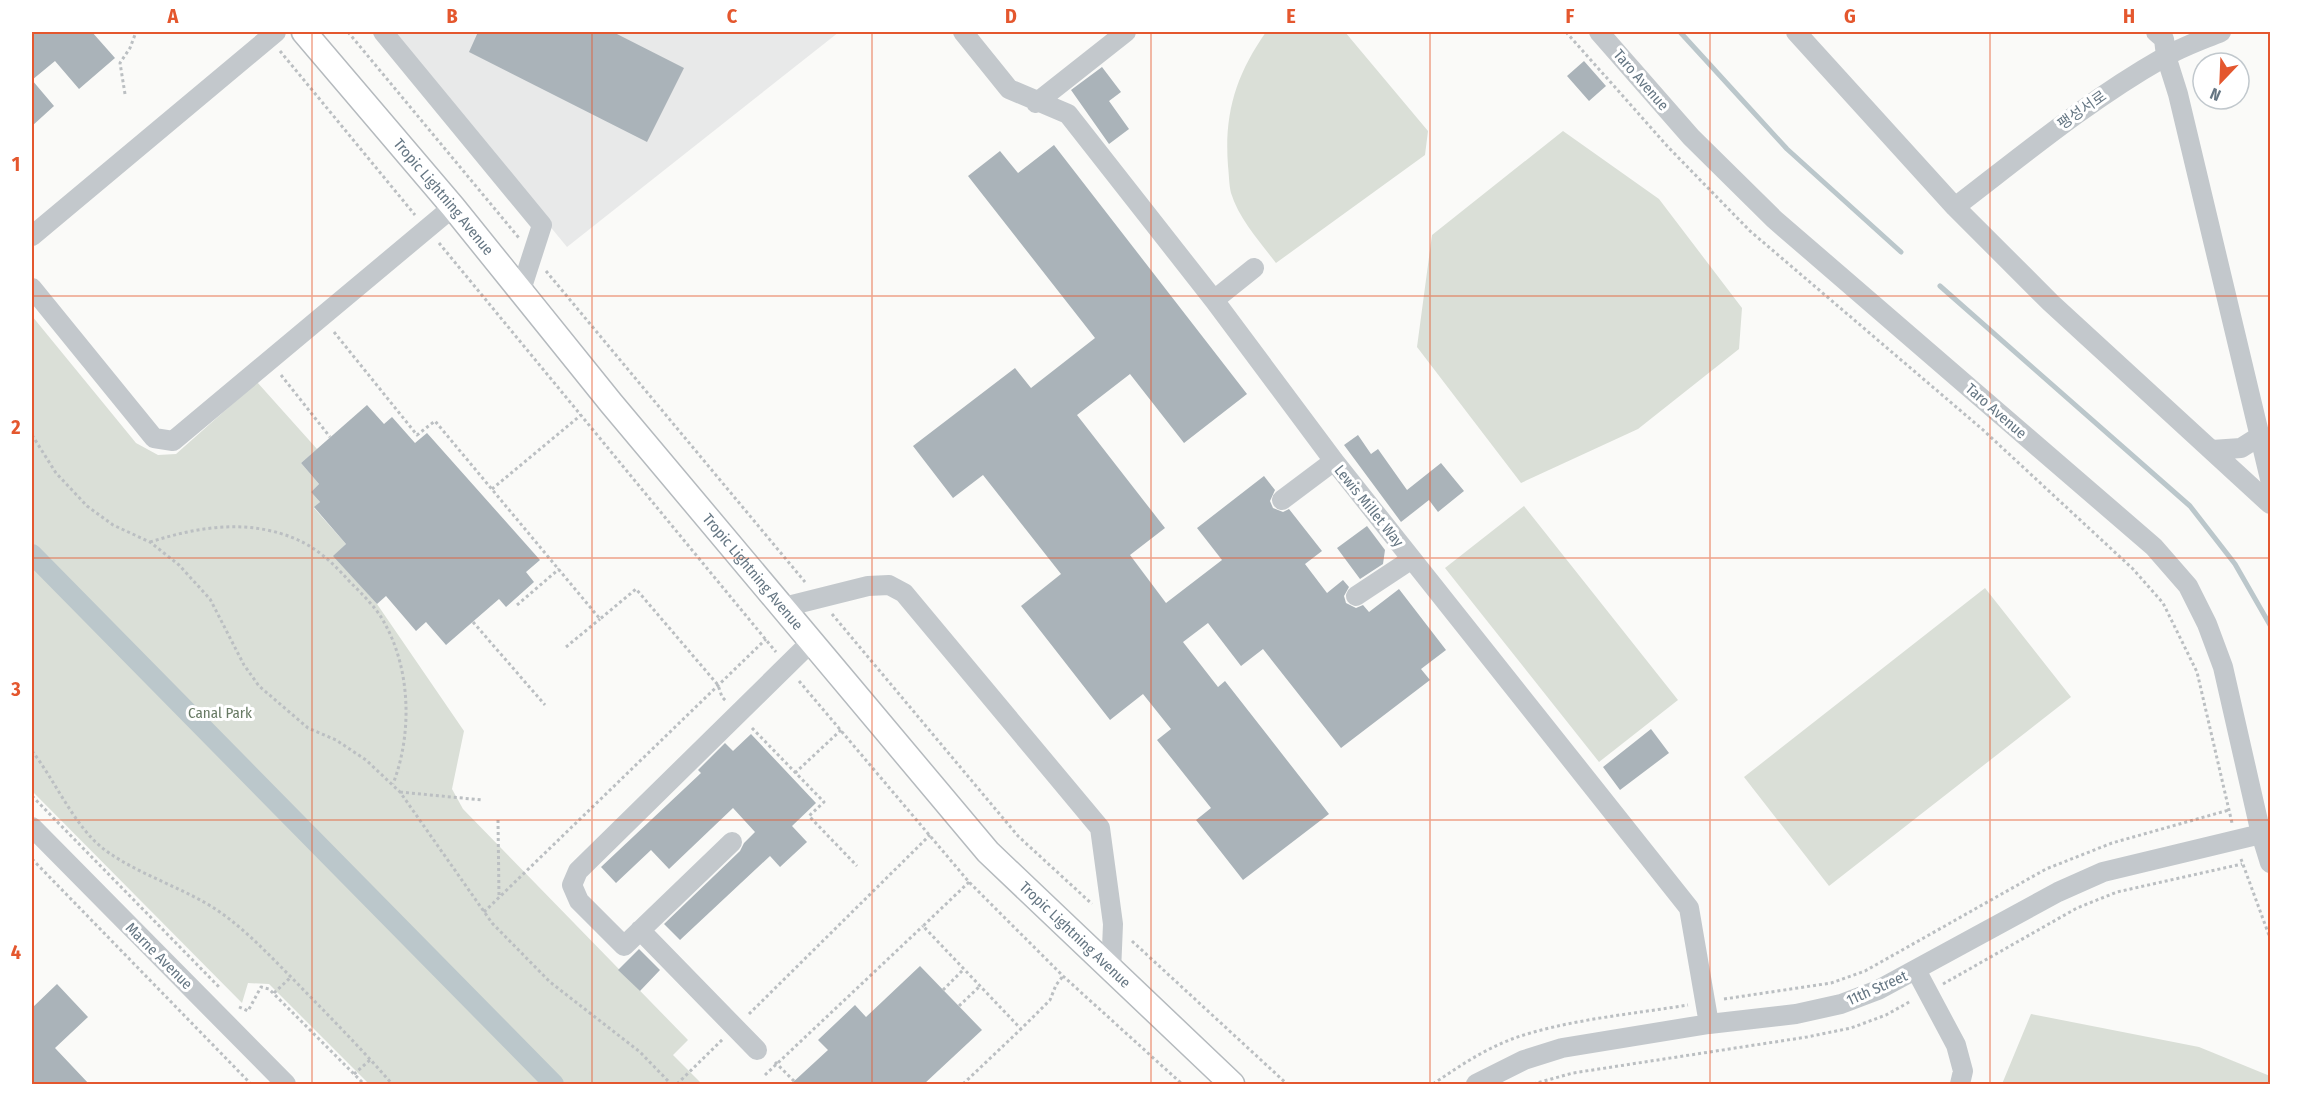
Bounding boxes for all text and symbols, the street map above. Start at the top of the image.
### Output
text: A [167,4,180,28]
text: B [446,4,458,28]
text: C [727,4,738,28]
text: D [1005,4,1017,28]
text: E [1286,4,1296,28]
text: F [1566,4,1575,28]
text: G [1844,4,1856,28]
text: H [2123,4,2135,28]
street label: Taro Avenue [1610,46,1672,114]
north arrow [2191,51,2251,111]
text: N [2207,84,2223,105]
street label: 팽성서로 [2054,87,2110,133]
street label: Tropic Lightning Avenue [390,135,497,259]
text: 1 [12,152,20,176]
street label: Taro Avenue [1962,380,2030,442]
text: 2 [10,415,21,439]
street label: Lewis Millet Way [1331,461,1408,551]
street label: Tropic Lightning Avenue [699,510,807,634]
text: 3 [10,677,21,701]
park label: Canal Park [188,704,252,722]
street label: Tropic Lightning Avenue [1016,878,1134,992]
street label: Marne Avenue [122,919,196,993]
text: 4 [11,940,21,964]
street label: 11th Street [1844,967,1910,1009]

